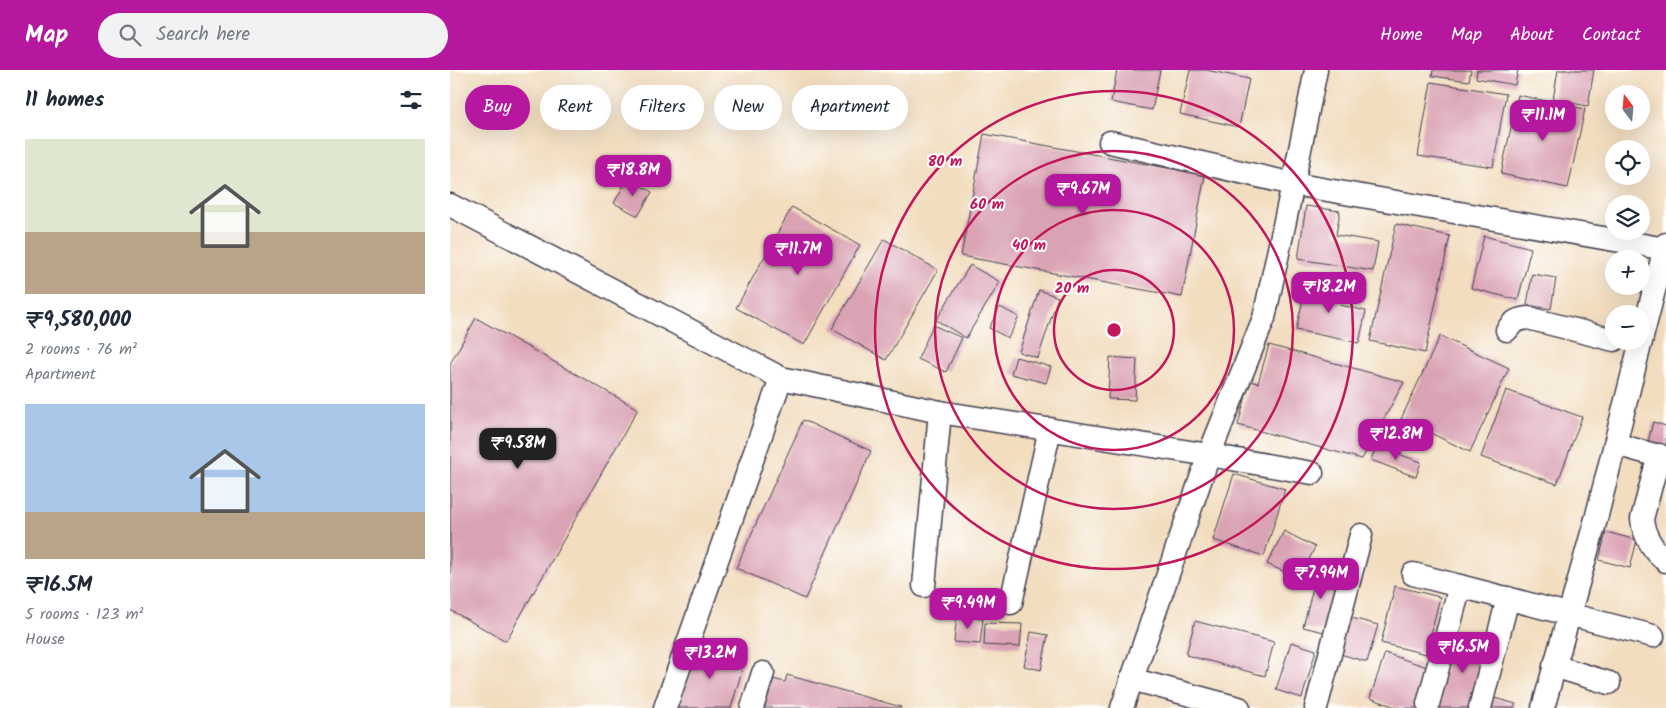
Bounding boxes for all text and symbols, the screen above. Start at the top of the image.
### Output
search box [98,13,448,58]
text: Map [25,16,68,55]
text: Search here [156,20,250,50]
icon: search [116,21,144,49]
text: Home [1380,21,1423,50]
text: Map [1451,21,1482,50]
text: About [1510,21,1554,50]
text: Contact [1582,21,1641,50]
text: 11 homes [25,84,104,117]
chip: Buy [465,85,530,130]
chip: Rent [540,85,611,130]
chip: Filters [621,85,704,130]
chip: New [714,85,782,130]
chip: Apartment [792,85,908,130]
north arrow [1605,85,1650,130]
map controls [1605,85,1650,350]
icon: filters [397,86,425,114]
pin: ₹11.1M [1502,100,1584,142]
text: ₹11.1M [1521,103,1565,128]
button: locate [1605,140,1650,185]
text: 80 m [928,150,962,174]
pin: ₹18.8M [592,154,674,197]
text: ₹18.8M [606,158,660,183]
icon: home [180,171,270,261]
pin: ₹9.67M [1042,174,1124,216]
text: ₹9.67M [1056,177,1110,202]
text: 60 m [970,193,1004,217]
button: layers [1605,195,1650,240]
pin: ₹11.7M [757,234,839,276]
text: 40 m [1012,234,1046,258]
text: ₹11.7M [774,237,822,262]
button: + [1605,250,1650,295]
pin: ₹18.2M [1288,272,1370,314]
text: ₹18.2M [1302,275,1356,300]
text: 20 m [1055,277,1089,301]
text: ₹9,580,000 [25,304,131,337]
button: − [1605,305,1650,350]
centre of rings [1105,321,1123,339]
text: 2 rooms · 76 m² [25,337,137,362]
text: Apartment [25,362,96,387]
pin: ₹12.8M [1355,418,1437,461]
text: ₹12.8M [1369,422,1423,447]
pin: ₹9.58M [477,428,559,470]
text: ₹9.58M [490,431,546,456]
icon: home [180,436,270,526]
pin: ₹7.94M [1280,558,1362,600]
text: ₹7.94M [1294,561,1348,586]
text: ₹16.5M [25,569,92,602]
pin: ₹9.49M [927,588,1009,630]
text: ₹9.49M [941,591,995,616]
text: 5 rooms · 123 m² [25,602,144,627]
text: House [25,627,65,652]
pin: ₹16.5M [1422,632,1504,674]
text: ₹16.5M [1437,635,1489,660]
pin: ₹13.2M [669,638,751,680]
text: ₹13.2M [684,641,736,666]

